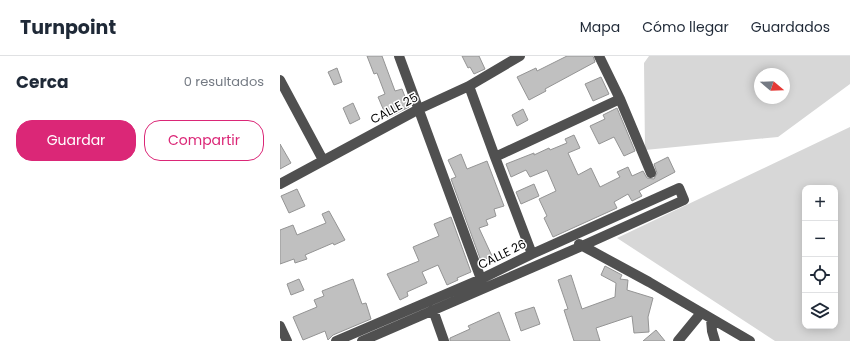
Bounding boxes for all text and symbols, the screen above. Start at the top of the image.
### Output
text: Turnpoint [20,14,116,41]
text: Mapa [580,17,620,37]
text: Cómo llegar [642,17,729,37]
text: Guardados [751,17,830,37]
north arrow [754,68,790,104]
text: Cerca [16,70,69,94]
text: 0 resultados [184,72,264,91]
street label: CALLE 25 [367,88,421,128]
button: Guardar [16,120,136,161]
button: Compartir [144,120,264,161]
map controls [802,185,838,329]
button: + [802,185,838,221]
button: − [802,221,838,257]
street label: CALLE 26 [475,235,529,273]
button: locate [802,257,838,293]
button: layers [802,293,838,329]

